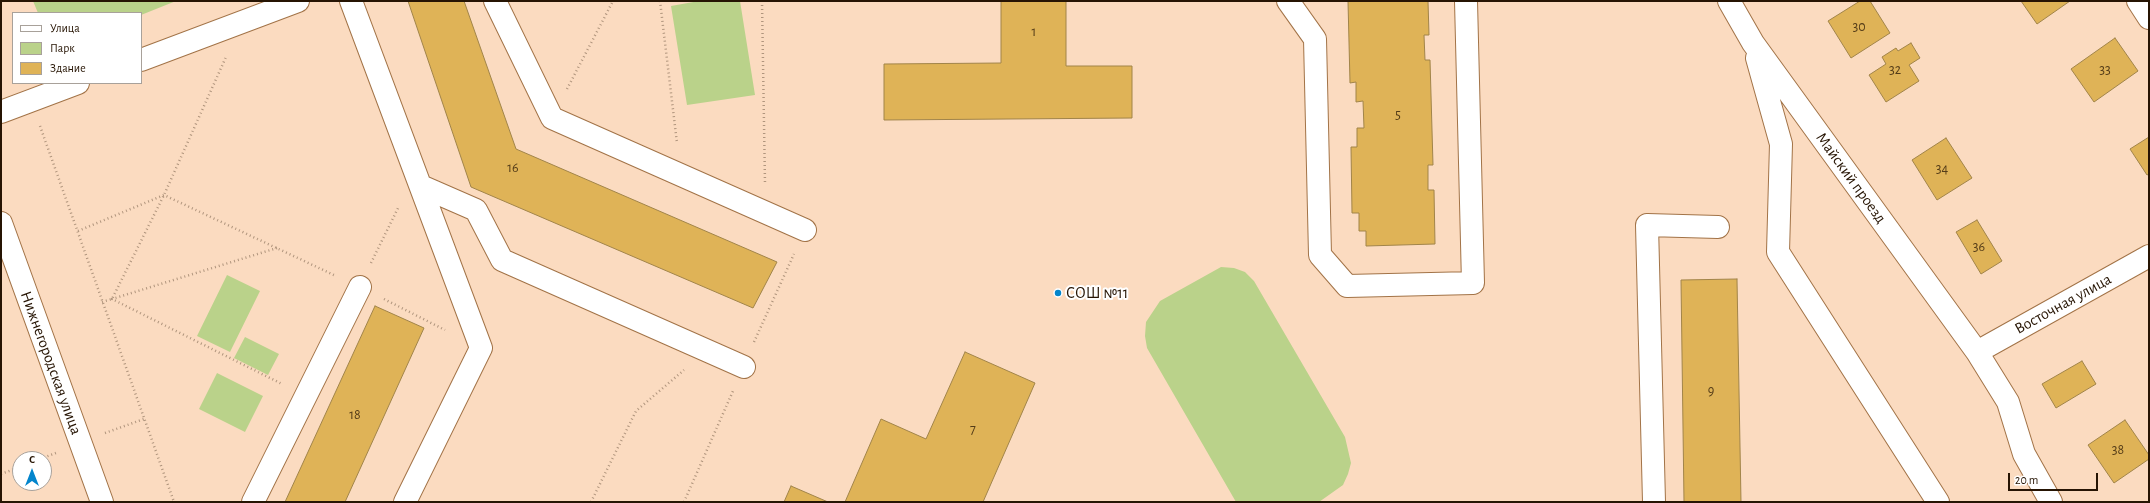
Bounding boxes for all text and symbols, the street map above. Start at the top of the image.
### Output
legend [12,12,142,84]
house number: 30 [1852,19,1866,35]
text: Улица [50,22,80,34]
house number: 1 [1032,24,1036,40]
text: Парк [50,42,75,54]
text: Здание [50,62,86,74]
house number: 32 [1889,62,1901,78]
house number: 33 [2099,62,2111,78]
house number: 5 [1395,107,1401,123]
street label: Майский проезд [1812,129,1890,227]
house number: 16 [507,160,519,176]
house number: 34 [1936,161,1948,177]
house number: 36 [1973,239,1985,255]
street label: Восточная улица [2011,270,2115,338]
place label: СОШ №11 [1066,283,1128,303]
marker: СОШ №11 [1053,288,1063,298]
street label: Нижнегородская улица [16,289,86,437]
house number: 9 [1708,383,1714,399]
house number: 18 [349,407,361,423]
house number: 7 [970,421,976,437]
house number: 38 [2112,442,2124,458]
north arrow [12,451,52,491]
text: С [29,454,35,465]
scale bar [2010,465,2100,491]
text: 20 m [2015,474,2038,486]

